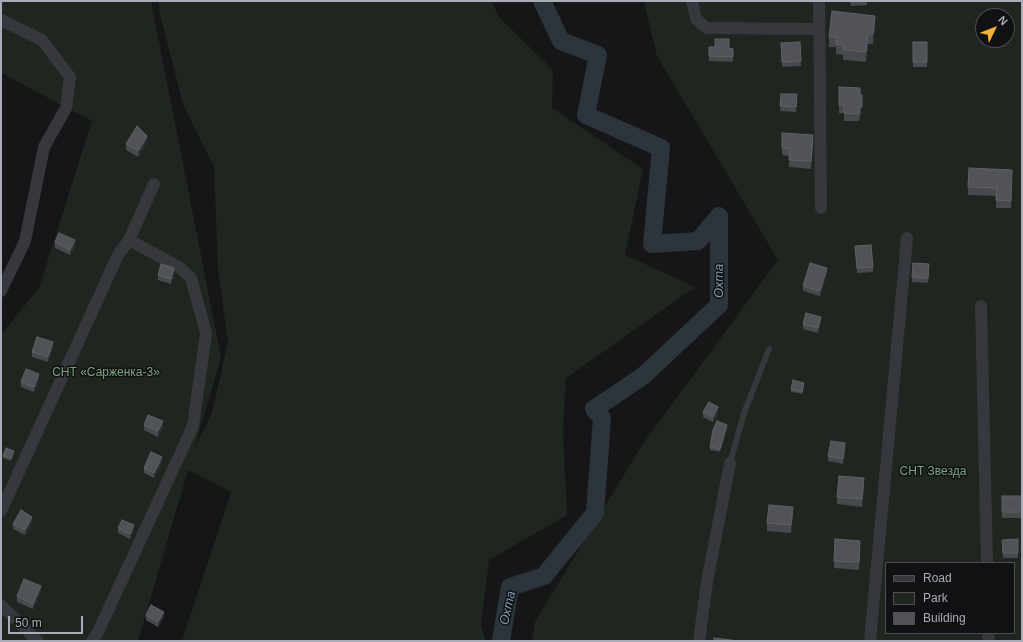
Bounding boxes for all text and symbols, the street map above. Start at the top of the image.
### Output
north arrow [975,8,1015,48]
text: N [996,13,1010,27]
water label: Охта [711,264,727,298]
park label: СНТ «Сарженка-3» [52,366,160,380]
park label: СНТ Звезда [900,465,966,479]
legend [885,562,1015,634]
text: Road [923,571,952,585]
water label: Охта [497,590,519,626]
text: Park [923,591,948,605]
scale bar [10,608,85,634]
text: Building [923,611,966,625]
text: 50 m [15,616,42,630]

